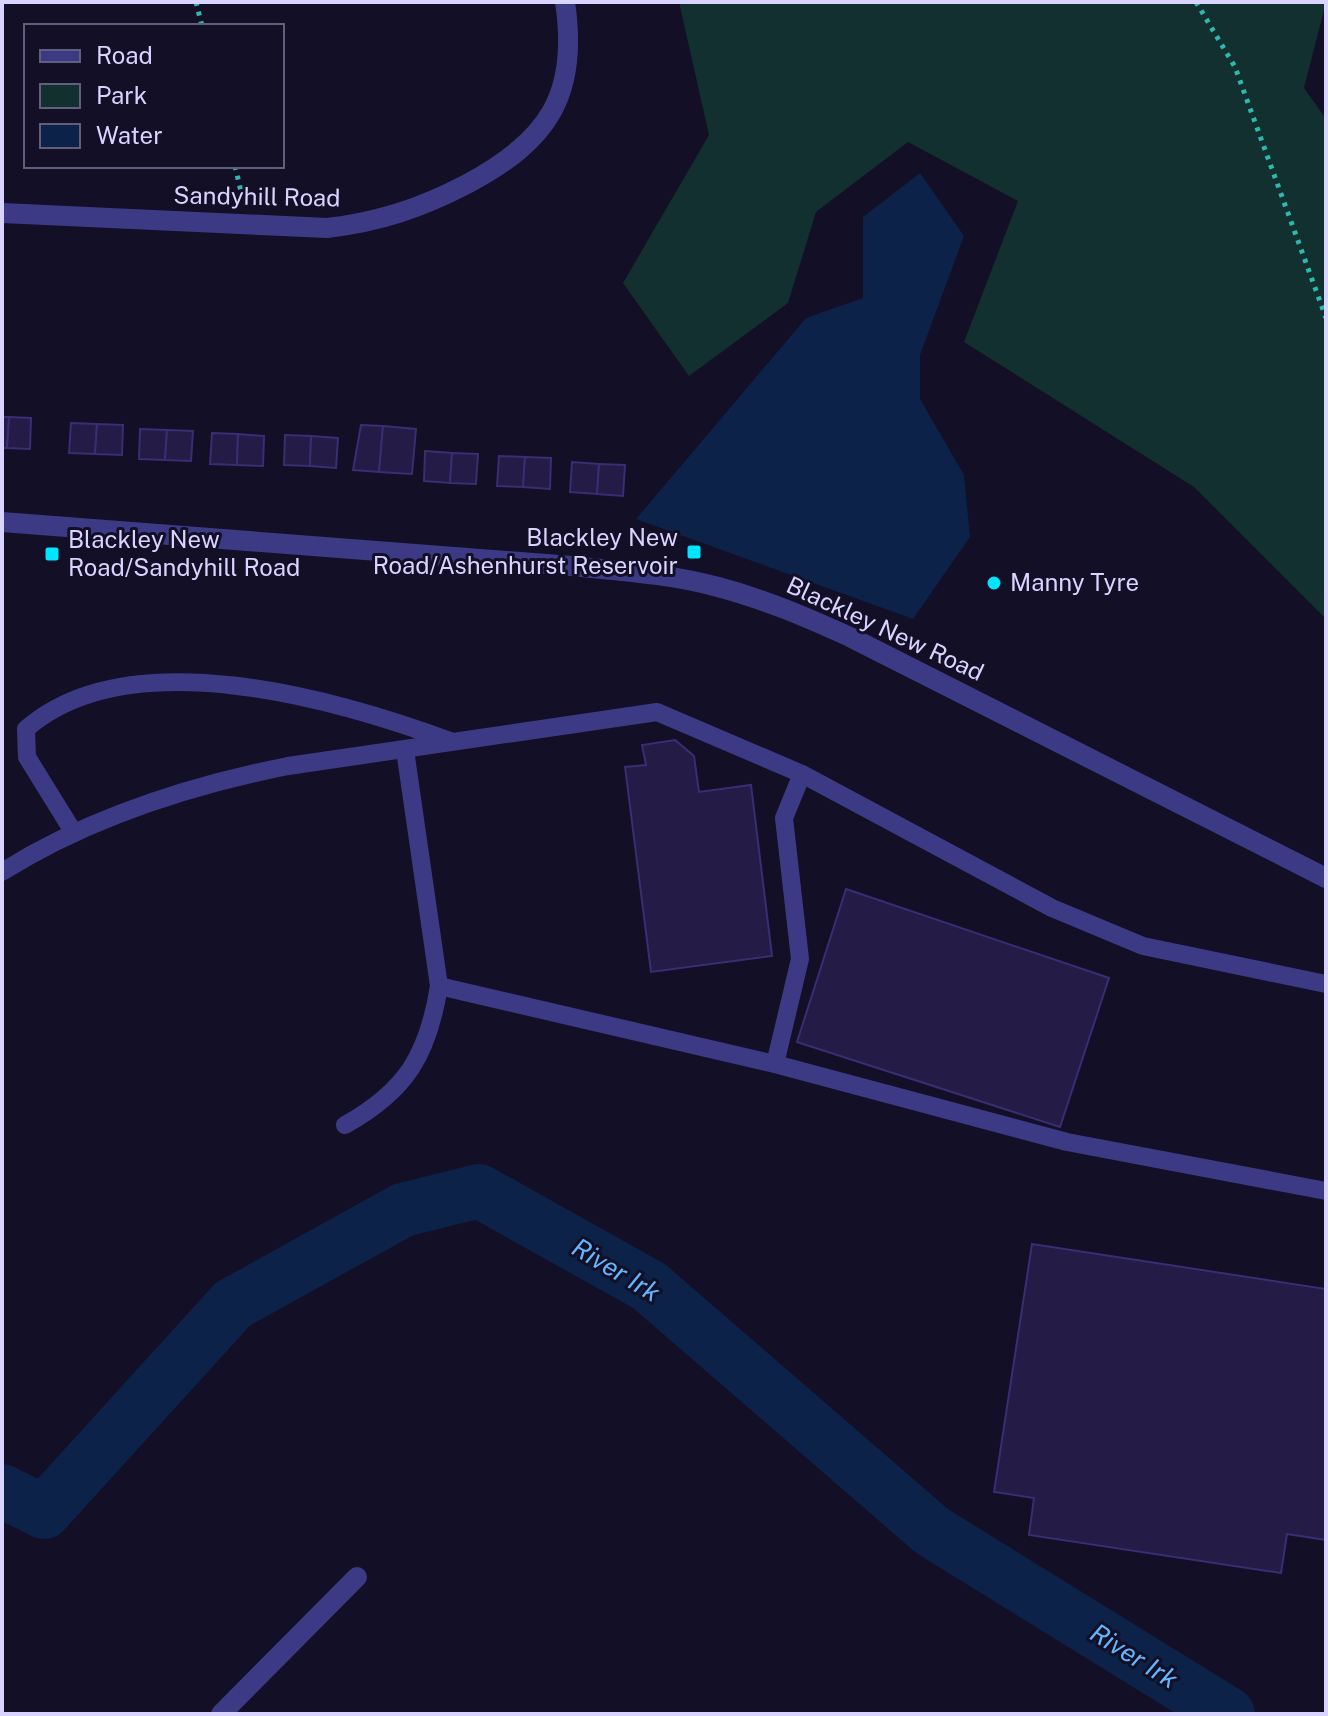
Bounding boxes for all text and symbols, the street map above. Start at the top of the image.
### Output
legend [24,24,284,168]
text: Road [96,41,153,69]
text: Park [96,81,147,109]
text: Water [96,121,163,149]
street label: Sandyhill Road [173,181,341,211]
place label: Blackley New Road/Ashenhurst Reservoir [373,523,678,579]
place label: Blackley New Road/Sandyhill Road [68,525,300,581]
marker: Blackley New Road/Ashenhurst Reservoir [685,543,703,561]
marker: Blackley New Road/Sandyhill Road [43,545,61,563]
place label: Manny Tyre [1010,568,1139,596]
street label: Blackley New Road [782,570,988,686]
marker: Manny Tyre [985,574,1003,592]
water label: River Irk [567,1231,666,1308]
water label: River Irk [1085,1617,1184,1694]

